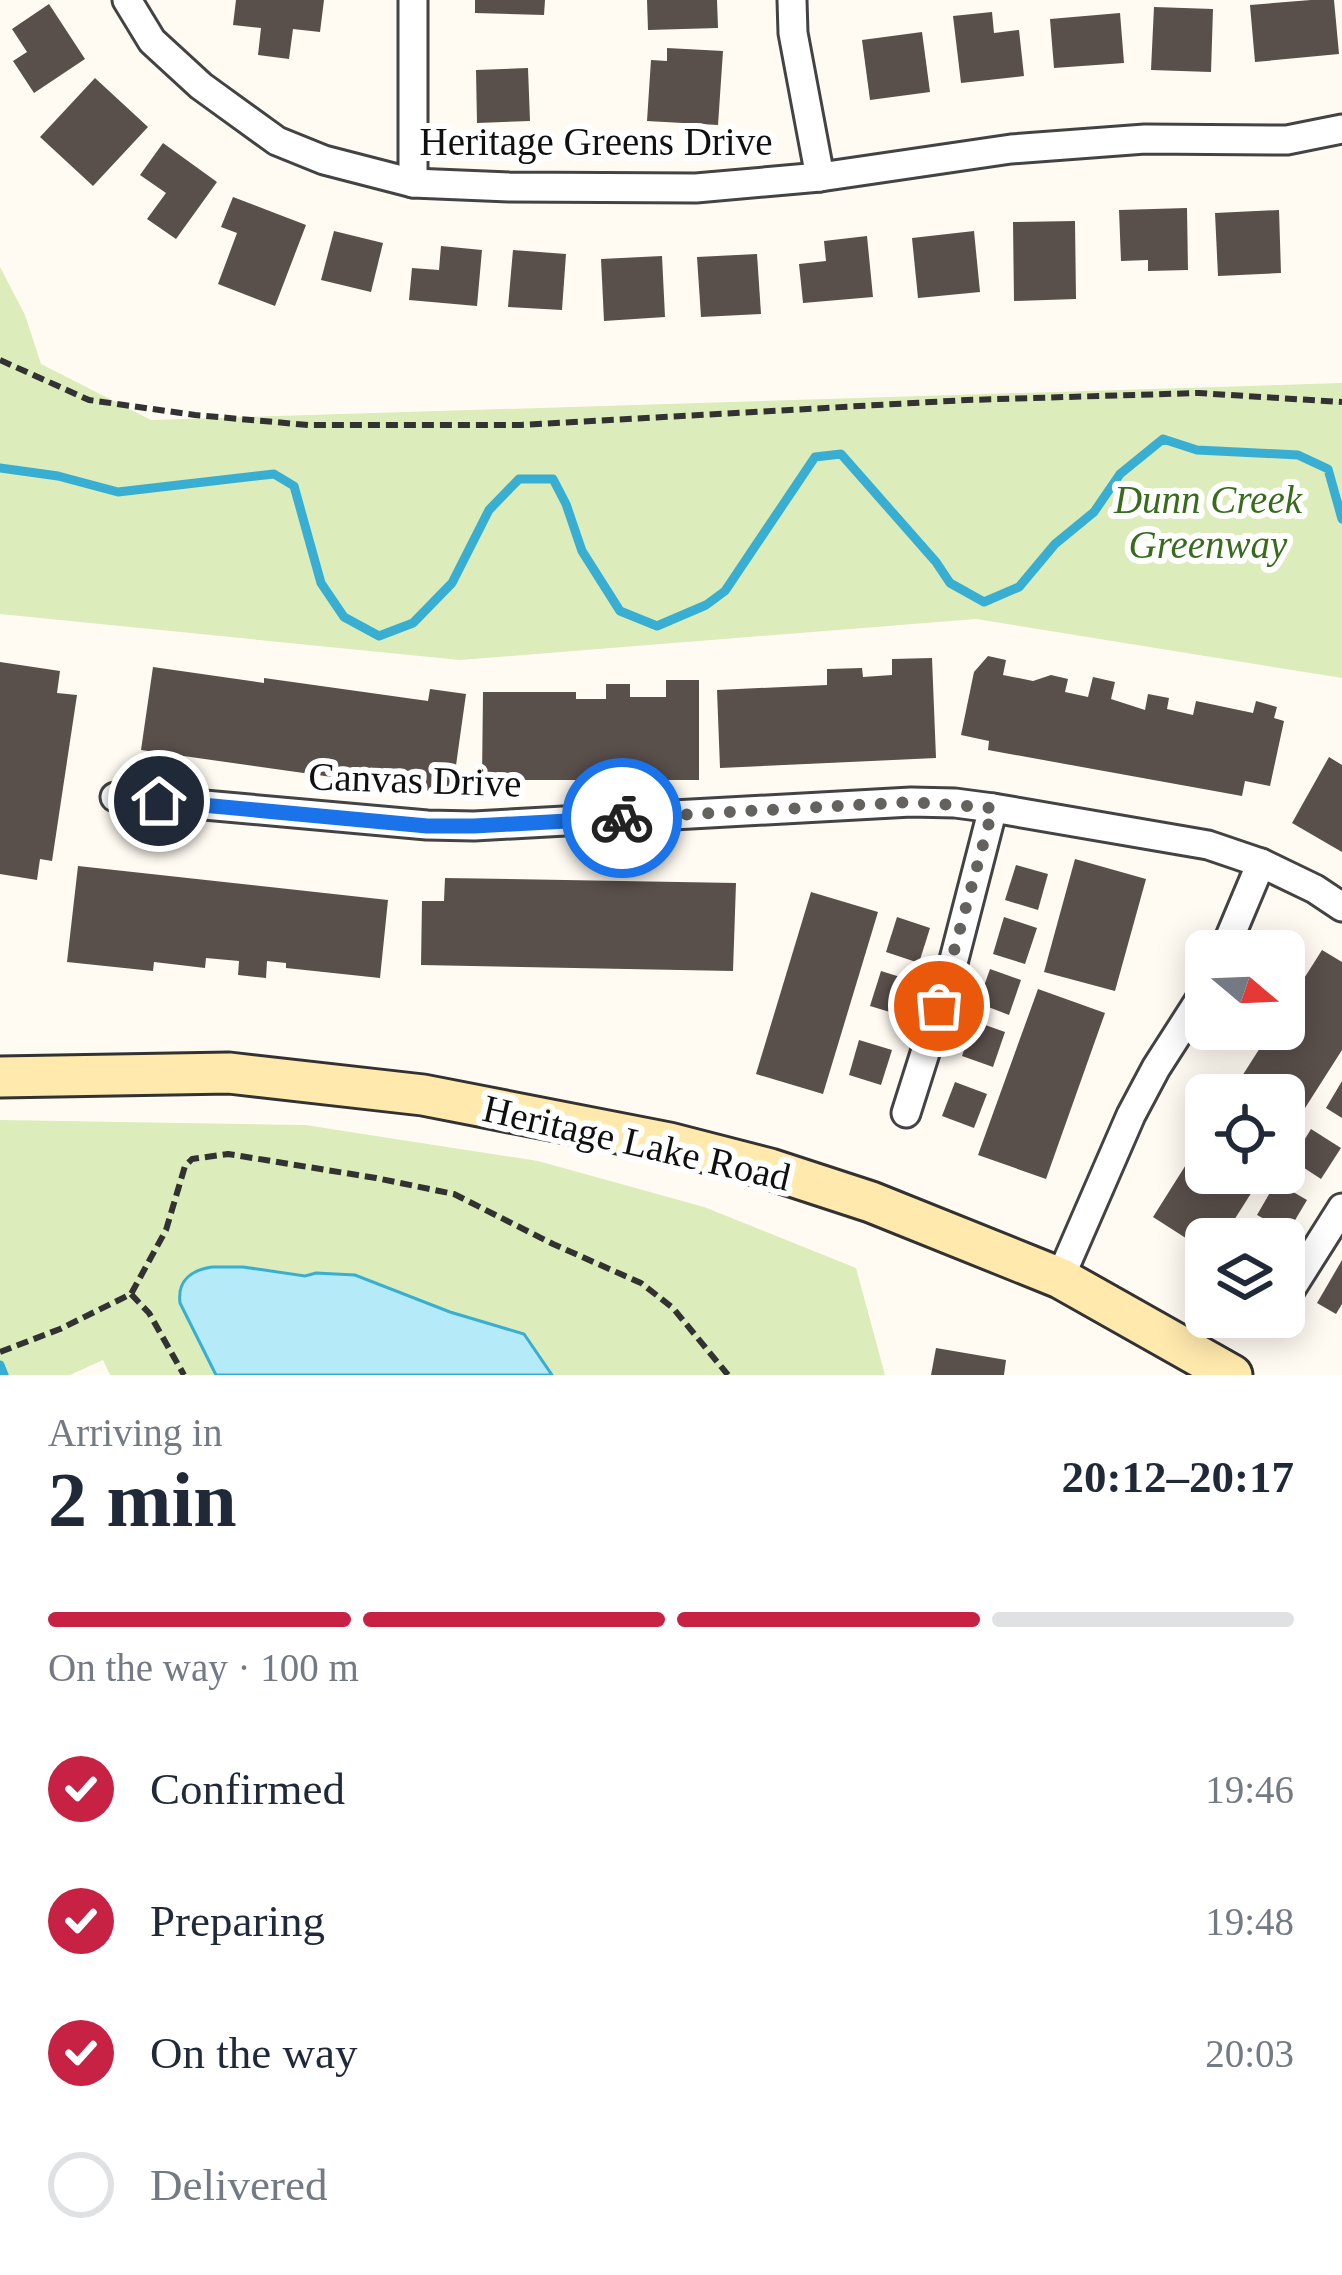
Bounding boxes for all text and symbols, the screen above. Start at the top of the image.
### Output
street label: Heritage Greens Drive [420,120,773,164]
park label: Dunn Creek Greenway [1113,478,1303,567]
pin [108,750,210,852]
street label: Canvas Drive [308,754,522,805]
courier [562,758,682,878]
icon: home [126,768,192,834]
icon: bike [589,785,655,851]
north arrow [1185,930,1305,1050]
map controls [1185,930,1305,1338]
pin [888,955,990,1057]
icon: bag [906,973,972,1039]
button: locate [1185,1074,1305,1194]
street label: Heritage Lake Road [479,1086,795,1200]
button: layers [1185,1218,1305,1338]
text: Arriving in [48,1411,222,1454]
text: 20:12–20:17 [1062,1452,1294,1502]
text: 2 min [48,1456,237,1543]
text: On the way · 100 m [48,1646,359,1689]
icon: check [48,1756,114,1822]
text: Confirmed [150,1764,345,1814]
text: 19:46 [1205,1768,1294,1811]
icon: check [48,1888,114,1954]
text: Preparing [150,1896,325,1946]
text: 19:48 [1205,1900,1294,1943]
icon: check [48,2020,114,2086]
text: On the way [150,2028,357,2078]
text: 20:03 [1205,2032,1294,2075]
text: Delivered [150,2160,327,2210]

